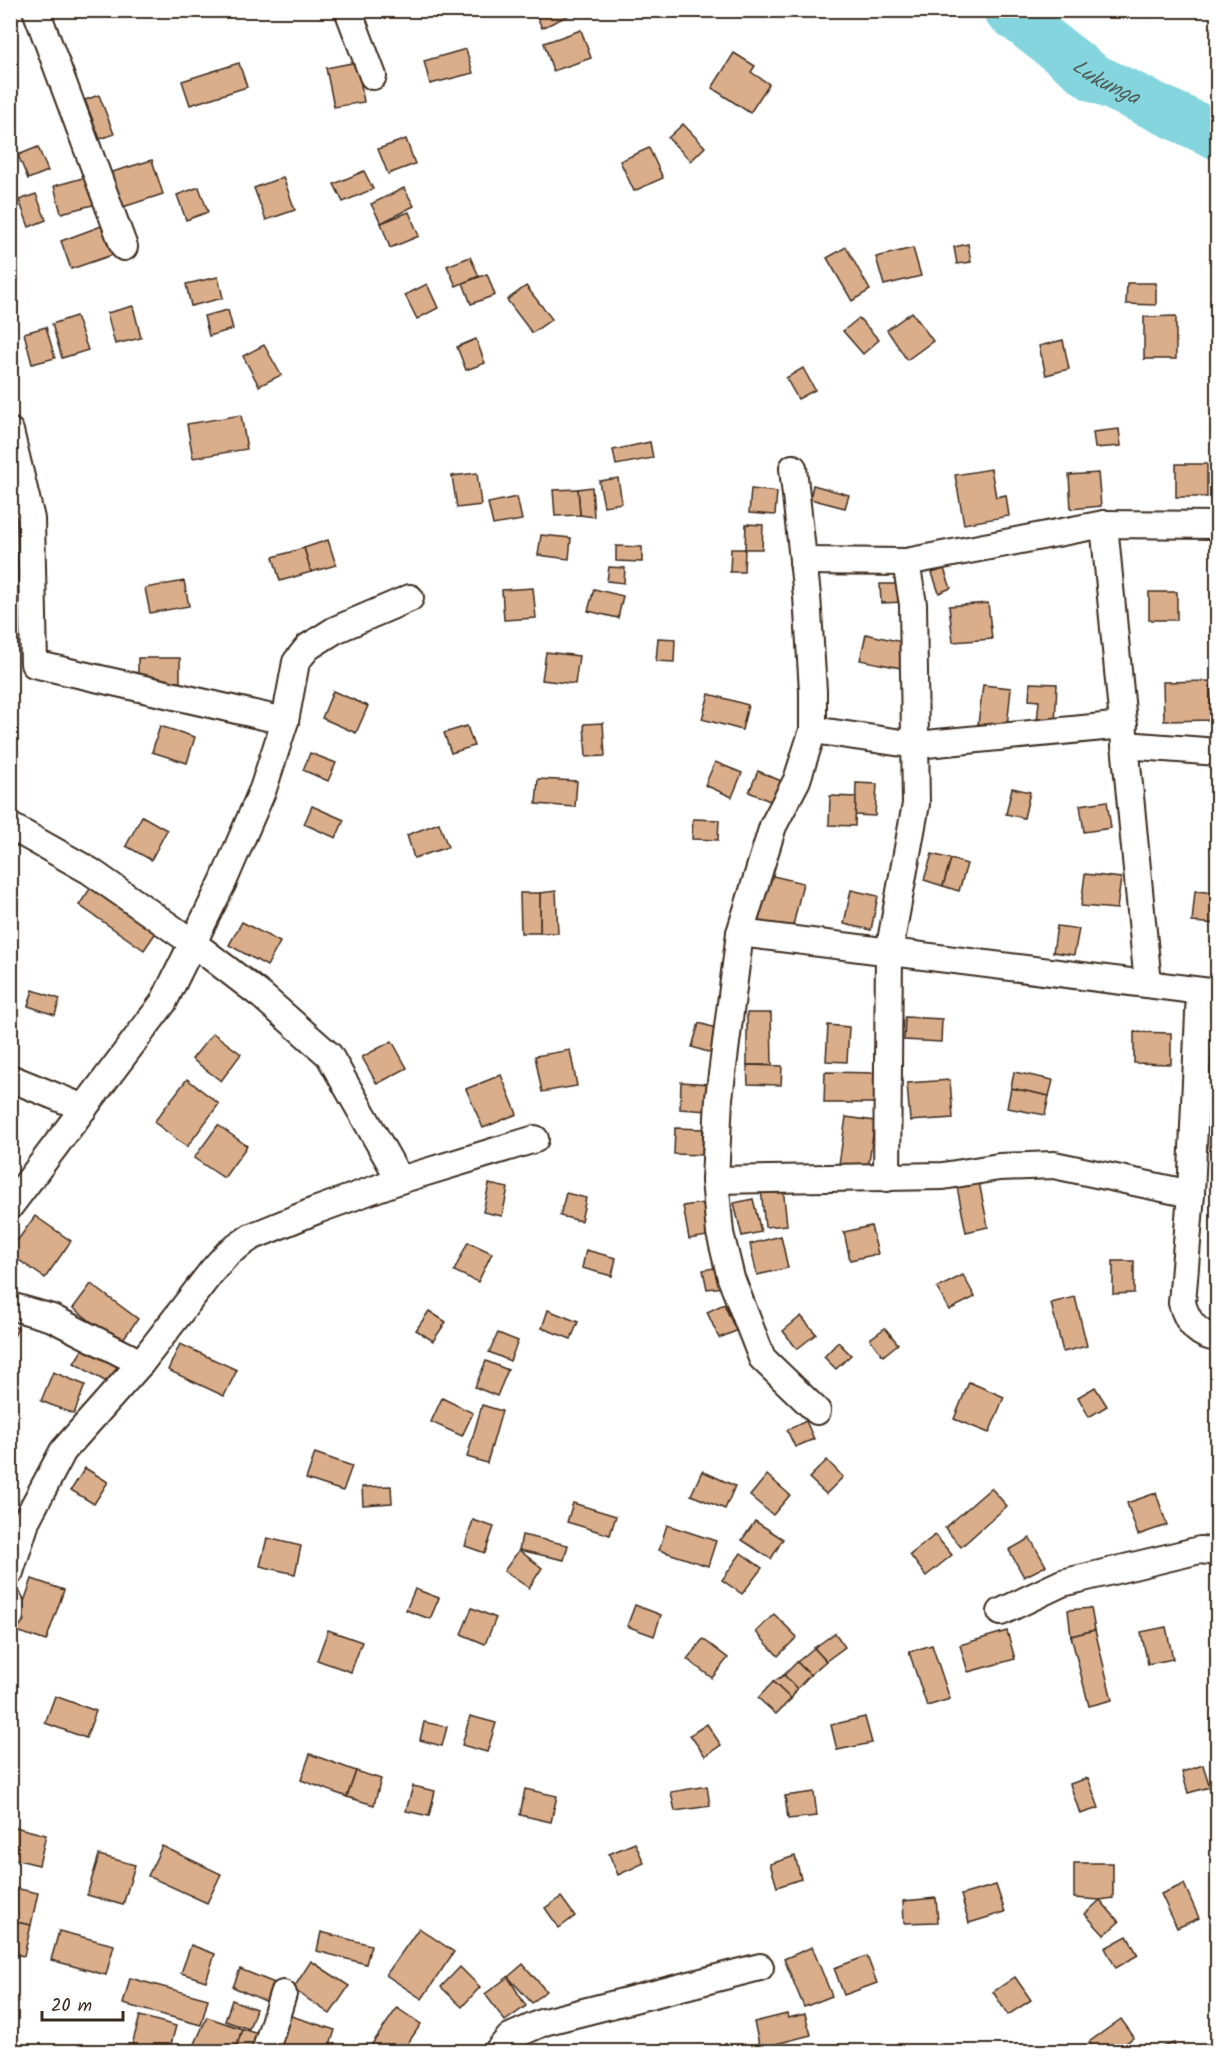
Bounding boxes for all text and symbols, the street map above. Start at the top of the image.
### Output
water label: Lukunga [1064,51,1146,115]
scale bar [42,1984,123,2022]
text: 20 m [51,1992,92,2021]

